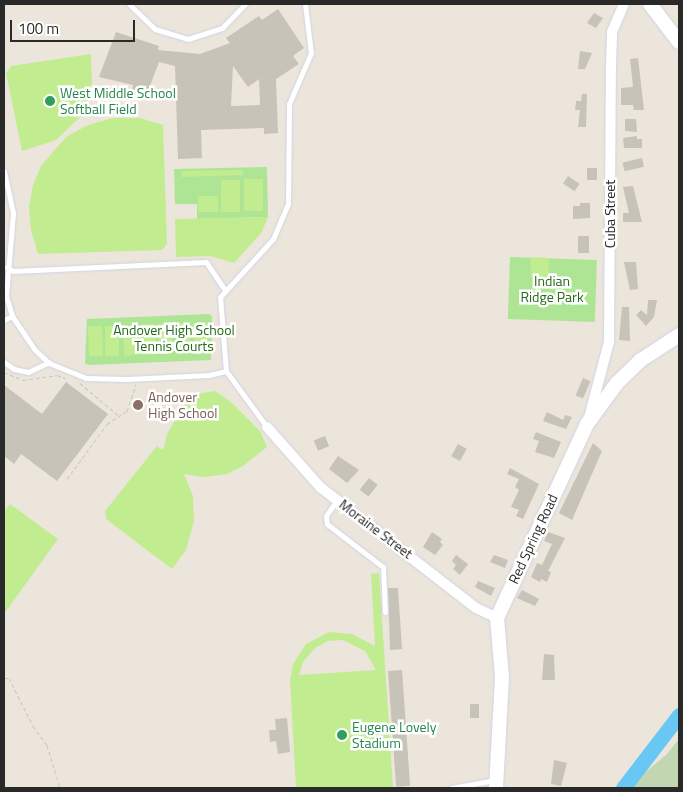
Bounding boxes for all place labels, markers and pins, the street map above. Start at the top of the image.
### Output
place label: West Middle School Softball Field [60,85,176,118]
marker: West Middle School Softball Field [44,95,56,107]
place label: Andover High School [148,389,218,422]
marker: Andover High School [132,399,144,411]
place label: Eugene Lovely Stadium [352,719,437,752]
marker: Eugene Lovely Stadium [336,729,348,741]

